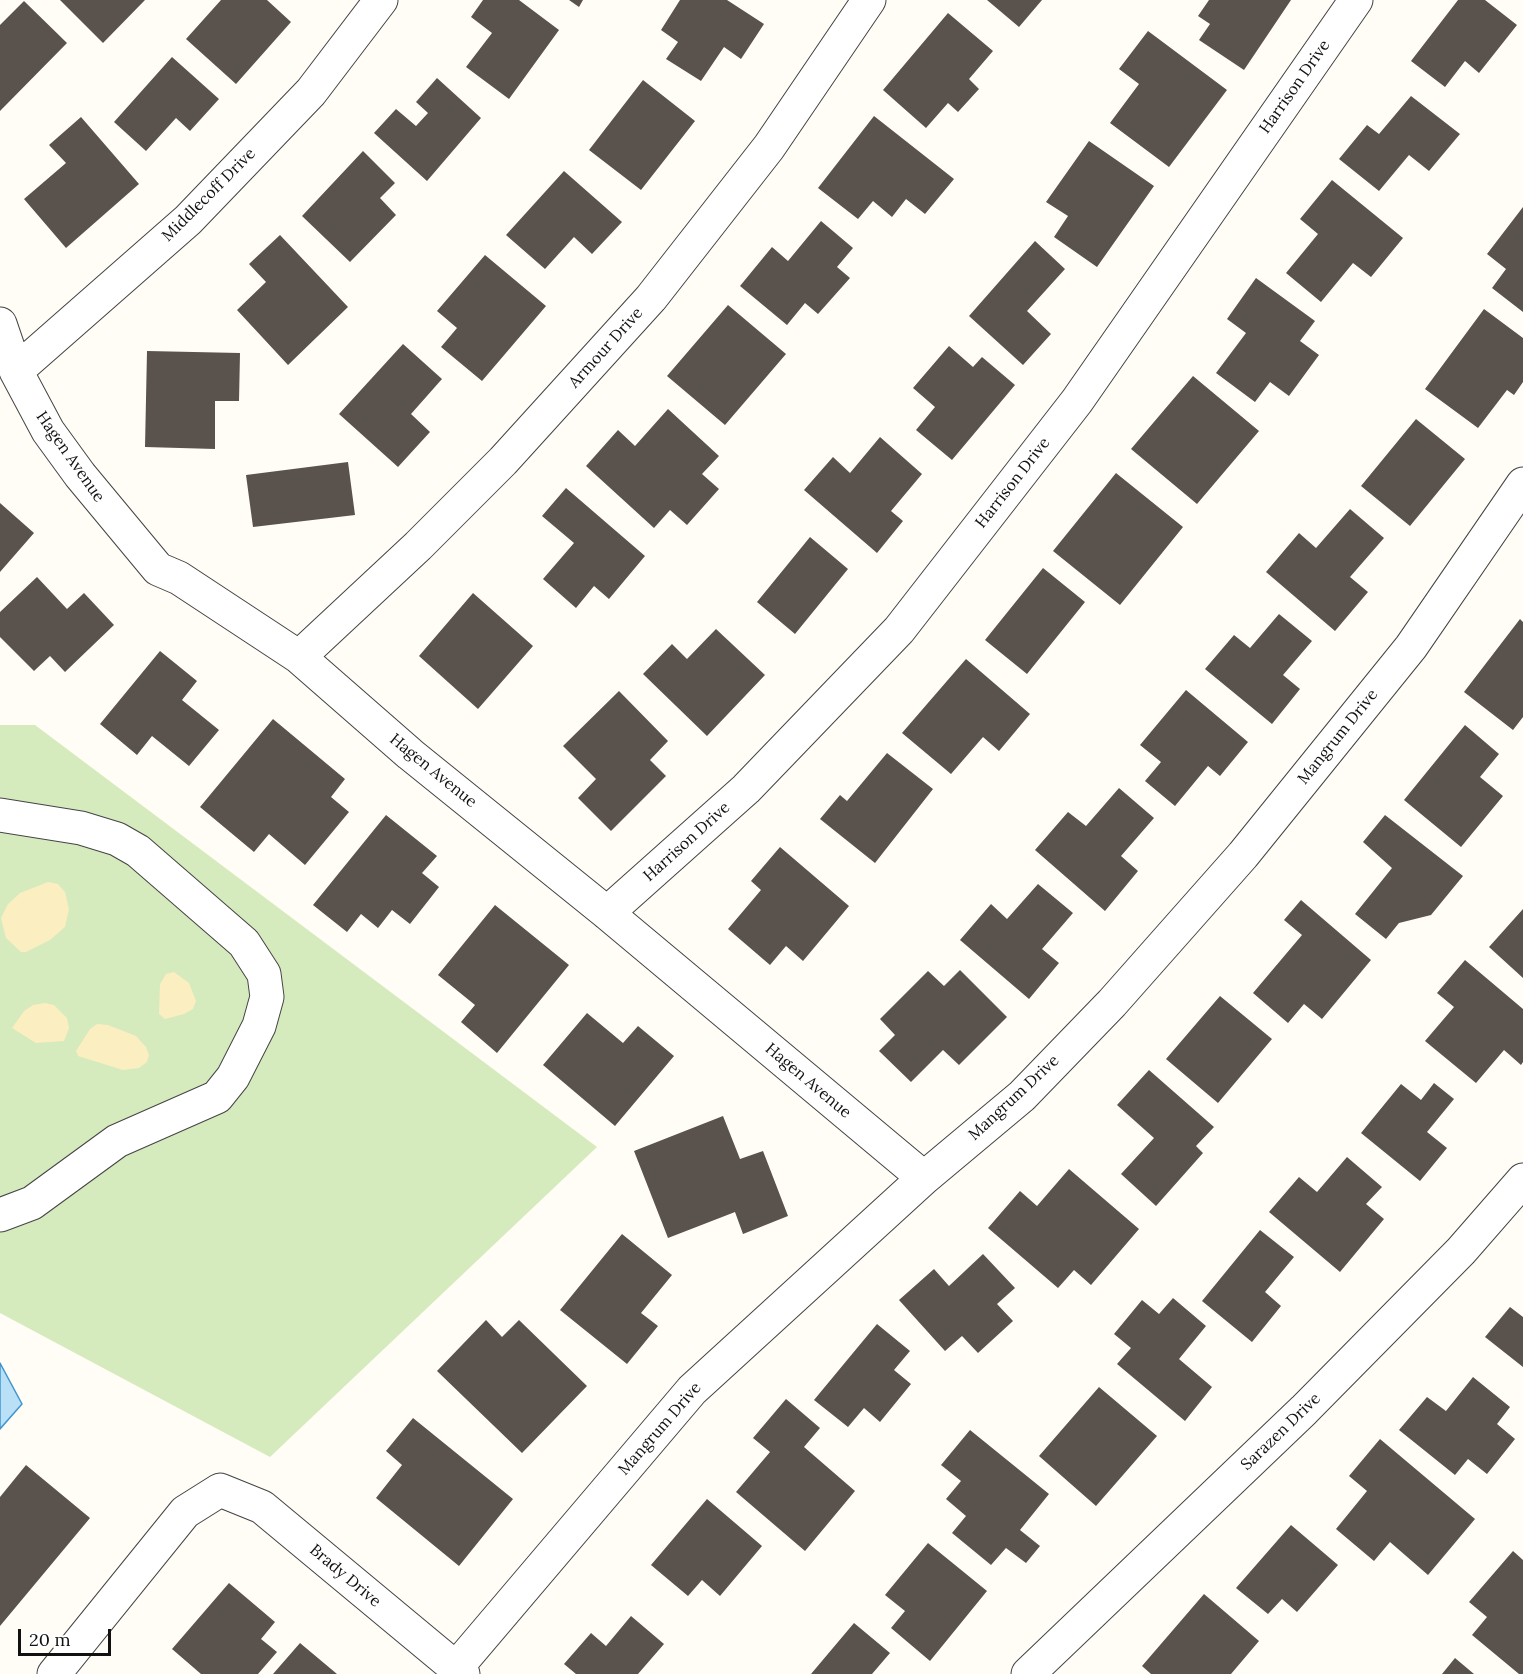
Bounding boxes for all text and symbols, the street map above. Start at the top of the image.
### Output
street label: Harrison Drive [1256,37,1334,137]
street label: Middlecoff Drive [158,144,260,246]
street label: Armour Drive [565,304,647,392]
street label: Hagen Avenue [32,408,108,506]
street label: Harrison Drive [972,434,1054,532]
street label: Mangrum Drive [1294,686,1382,788]
street label: Hagen Avenue [386,730,480,812]
street label: Harrison Drive [640,798,734,886]
street label: Hagen Avenue [761,1039,855,1123]
street label: Mangrum Drive [965,1051,1063,1145]
street label: Mangrum Drive [615,1379,705,1479]
street label: Sarazen Drive [1237,1389,1325,1475]
street label: Brady Drive [305,1541,385,1611]
scale bar [21,1617,114,1655]
text: 20 m [29,1628,71,1651]

